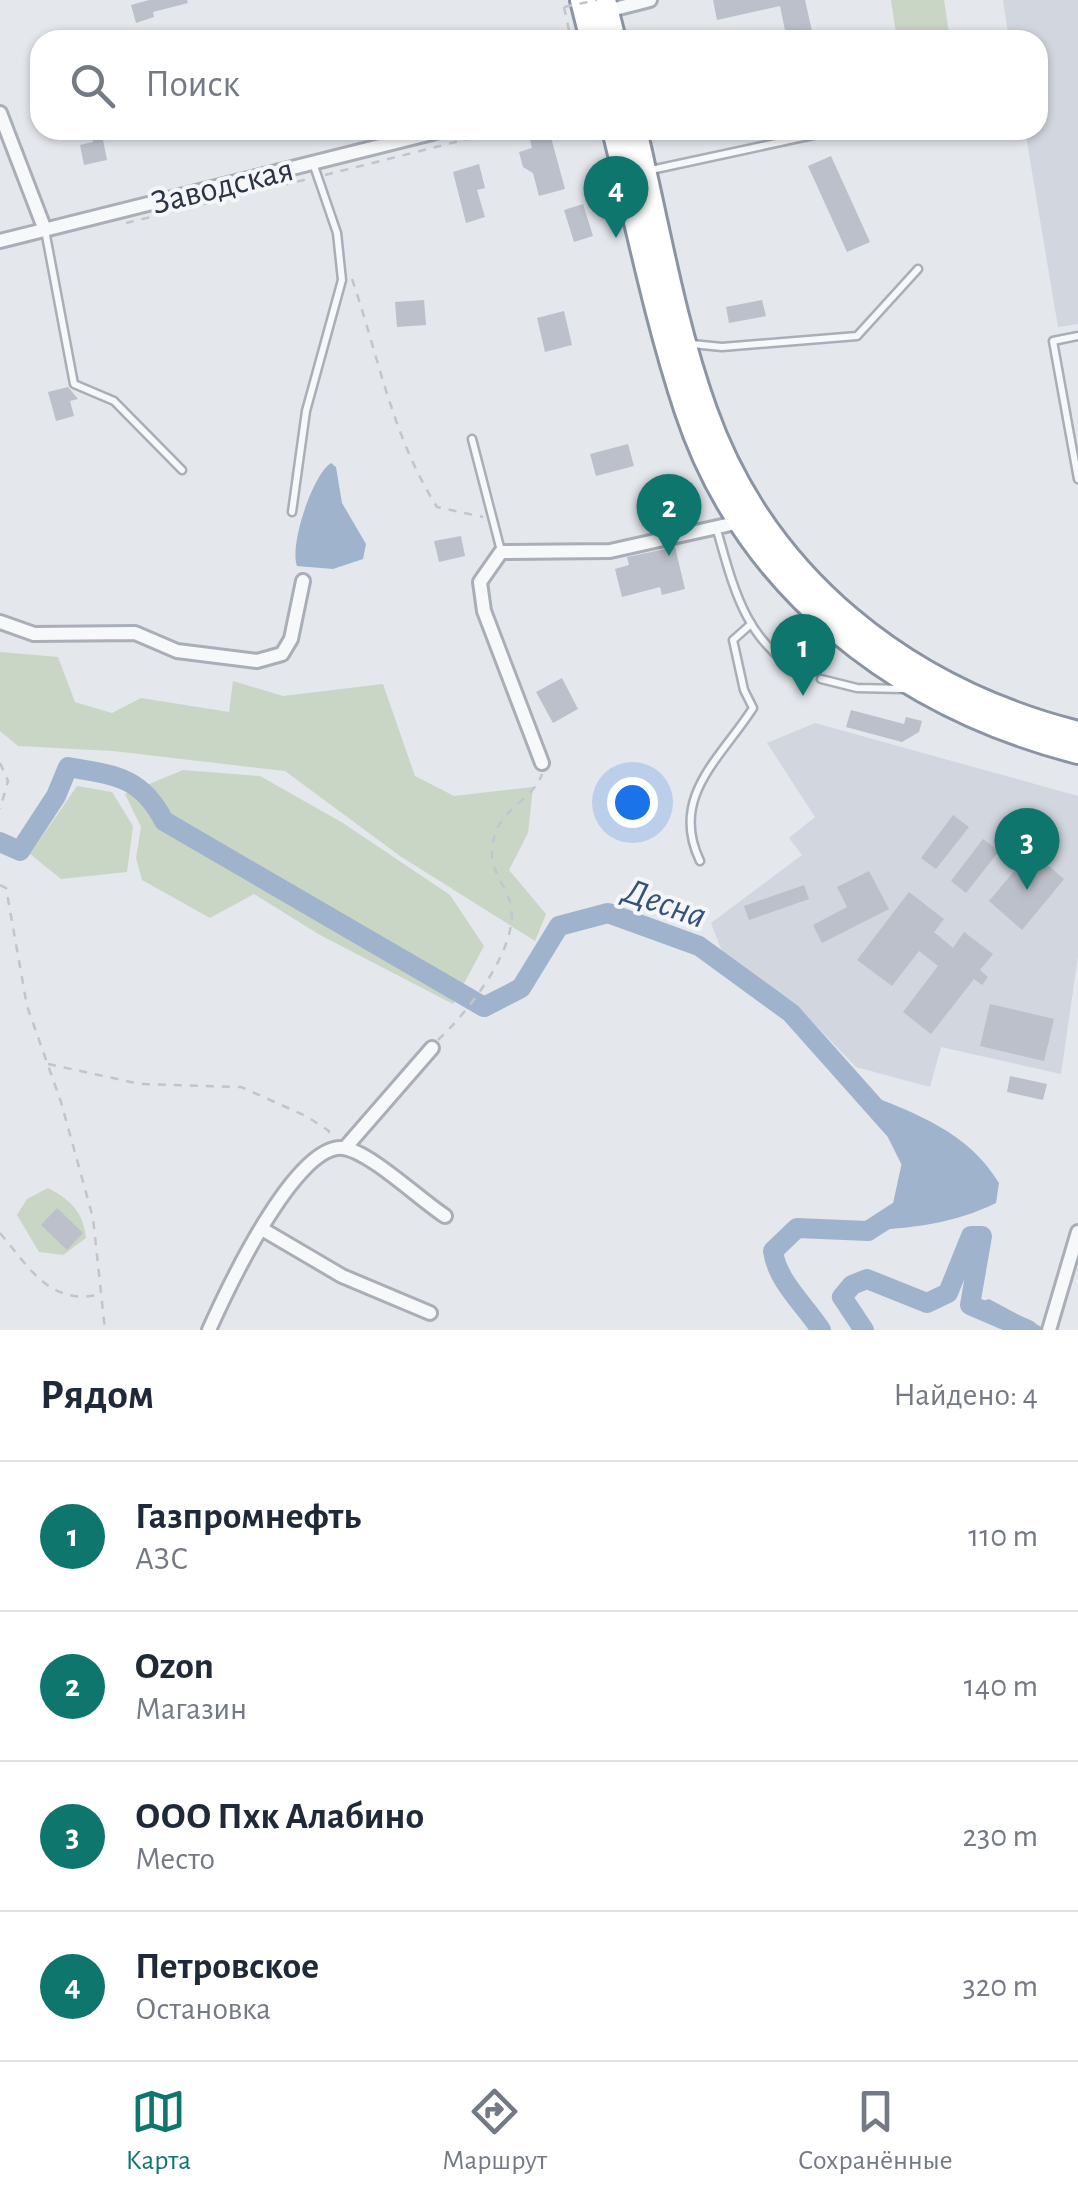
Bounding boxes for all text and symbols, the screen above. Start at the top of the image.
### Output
search box [30,30,1048,140]
icon: search [65,58,120,113]
text: Поиск [145,66,240,104]
street label: Заводская [148,152,297,221]
pin: 4 [584,156,648,238]
pin: 2 [636,474,702,556]
pin: 1 [770,614,836,696]
your location [607,777,658,828]
pin: 3 [994,808,1060,890]
water label: Десна [617,872,711,936]
text: Рядом [40,1374,154,1416]
text: Найдено: 4 [893,1379,1038,1411]
text: Газпромнефть [135,1498,361,1536]
text: 1 [67,1520,78,1552]
text: 110 m [968,1520,1038,1552]
text: АЗС [135,1543,188,1575]
text: Ozon [135,1648,214,1686]
text: 2 [65,1670,80,1702]
text: 140 m [964,1670,1038,1702]
text: Магазин [135,1693,247,1725]
text: ООО Пхк Алабино [135,1798,424,1836]
text: 3 [66,1820,79,1852]
text: 230 m [962,1820,1038,1852]
text: Место [135,1843,215,1875]
text: Петровское [135,1948,319,1986]
text: 4 [64,1970,81,2002]
text: 320 m [962,1970,1038,2002]
text: Остановка [135,1993,271,2025]
tab: Карта [125,2084,191,2178]
tab: Маршрут [442,2084,547,2178]
tab: Сохранённые [798,2084,953,2178]

